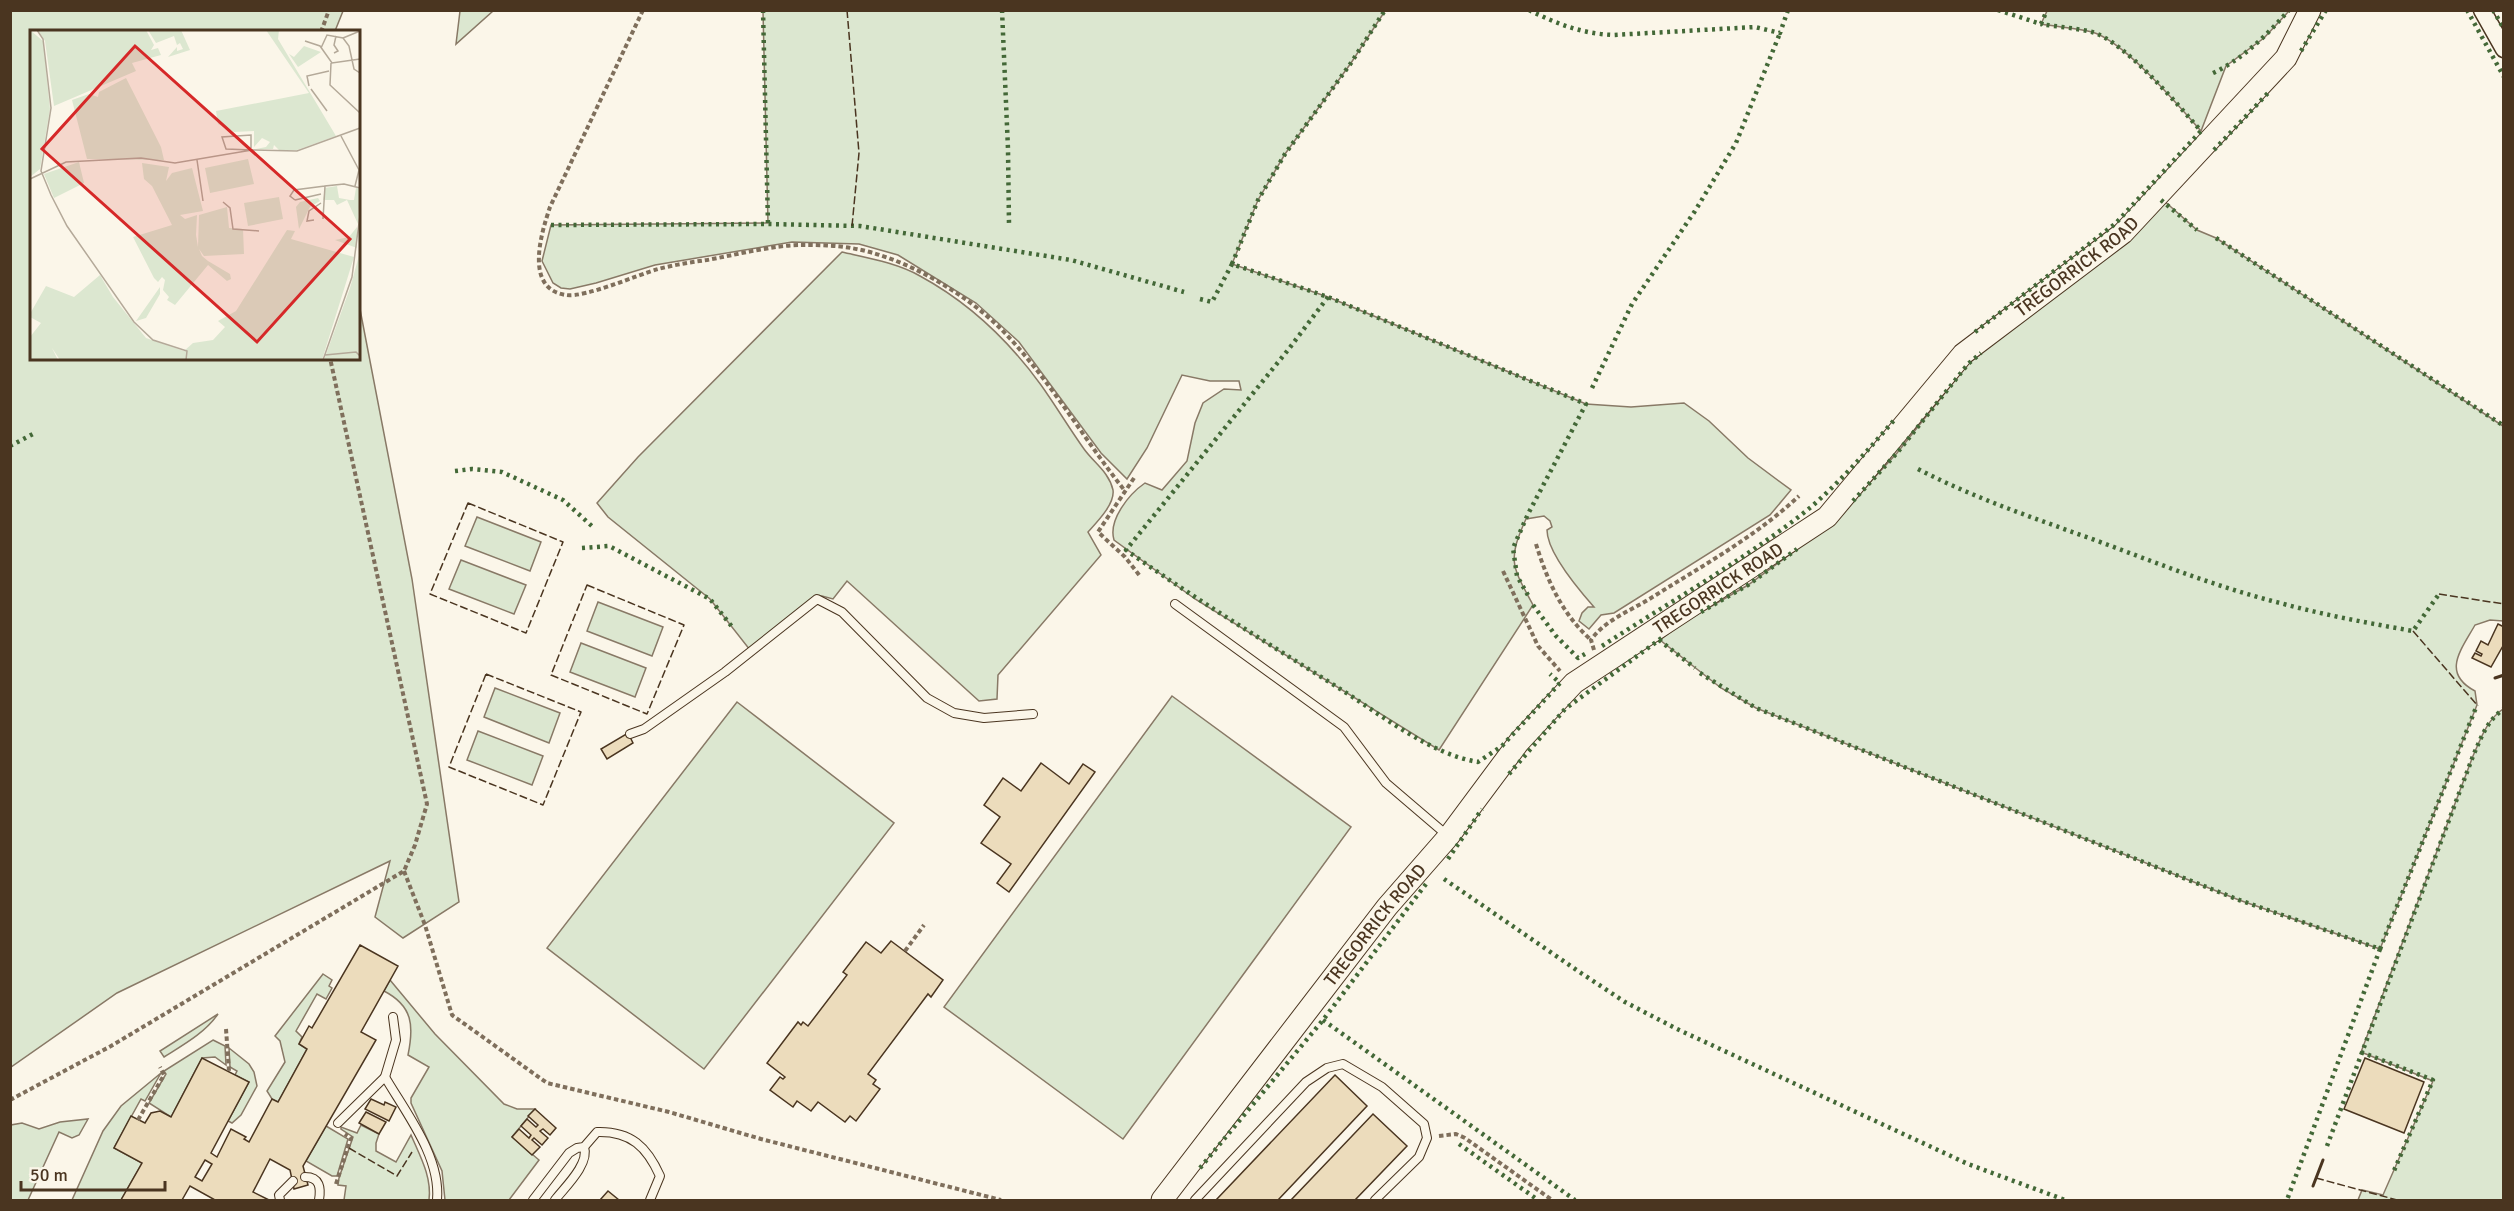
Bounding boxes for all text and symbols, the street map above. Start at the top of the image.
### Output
inset map [30,30,360,360]
street label: TREGORRICK ROAD [2011,212,2143,322]
street label: TREGORRICK ROAD [1649,538,1787,639]
street label: TREGORRICK ROAD [1319,859,1431,990]
scale bar [21,1154,165,1192]
text: 50 m [30,1164,68,1186]

